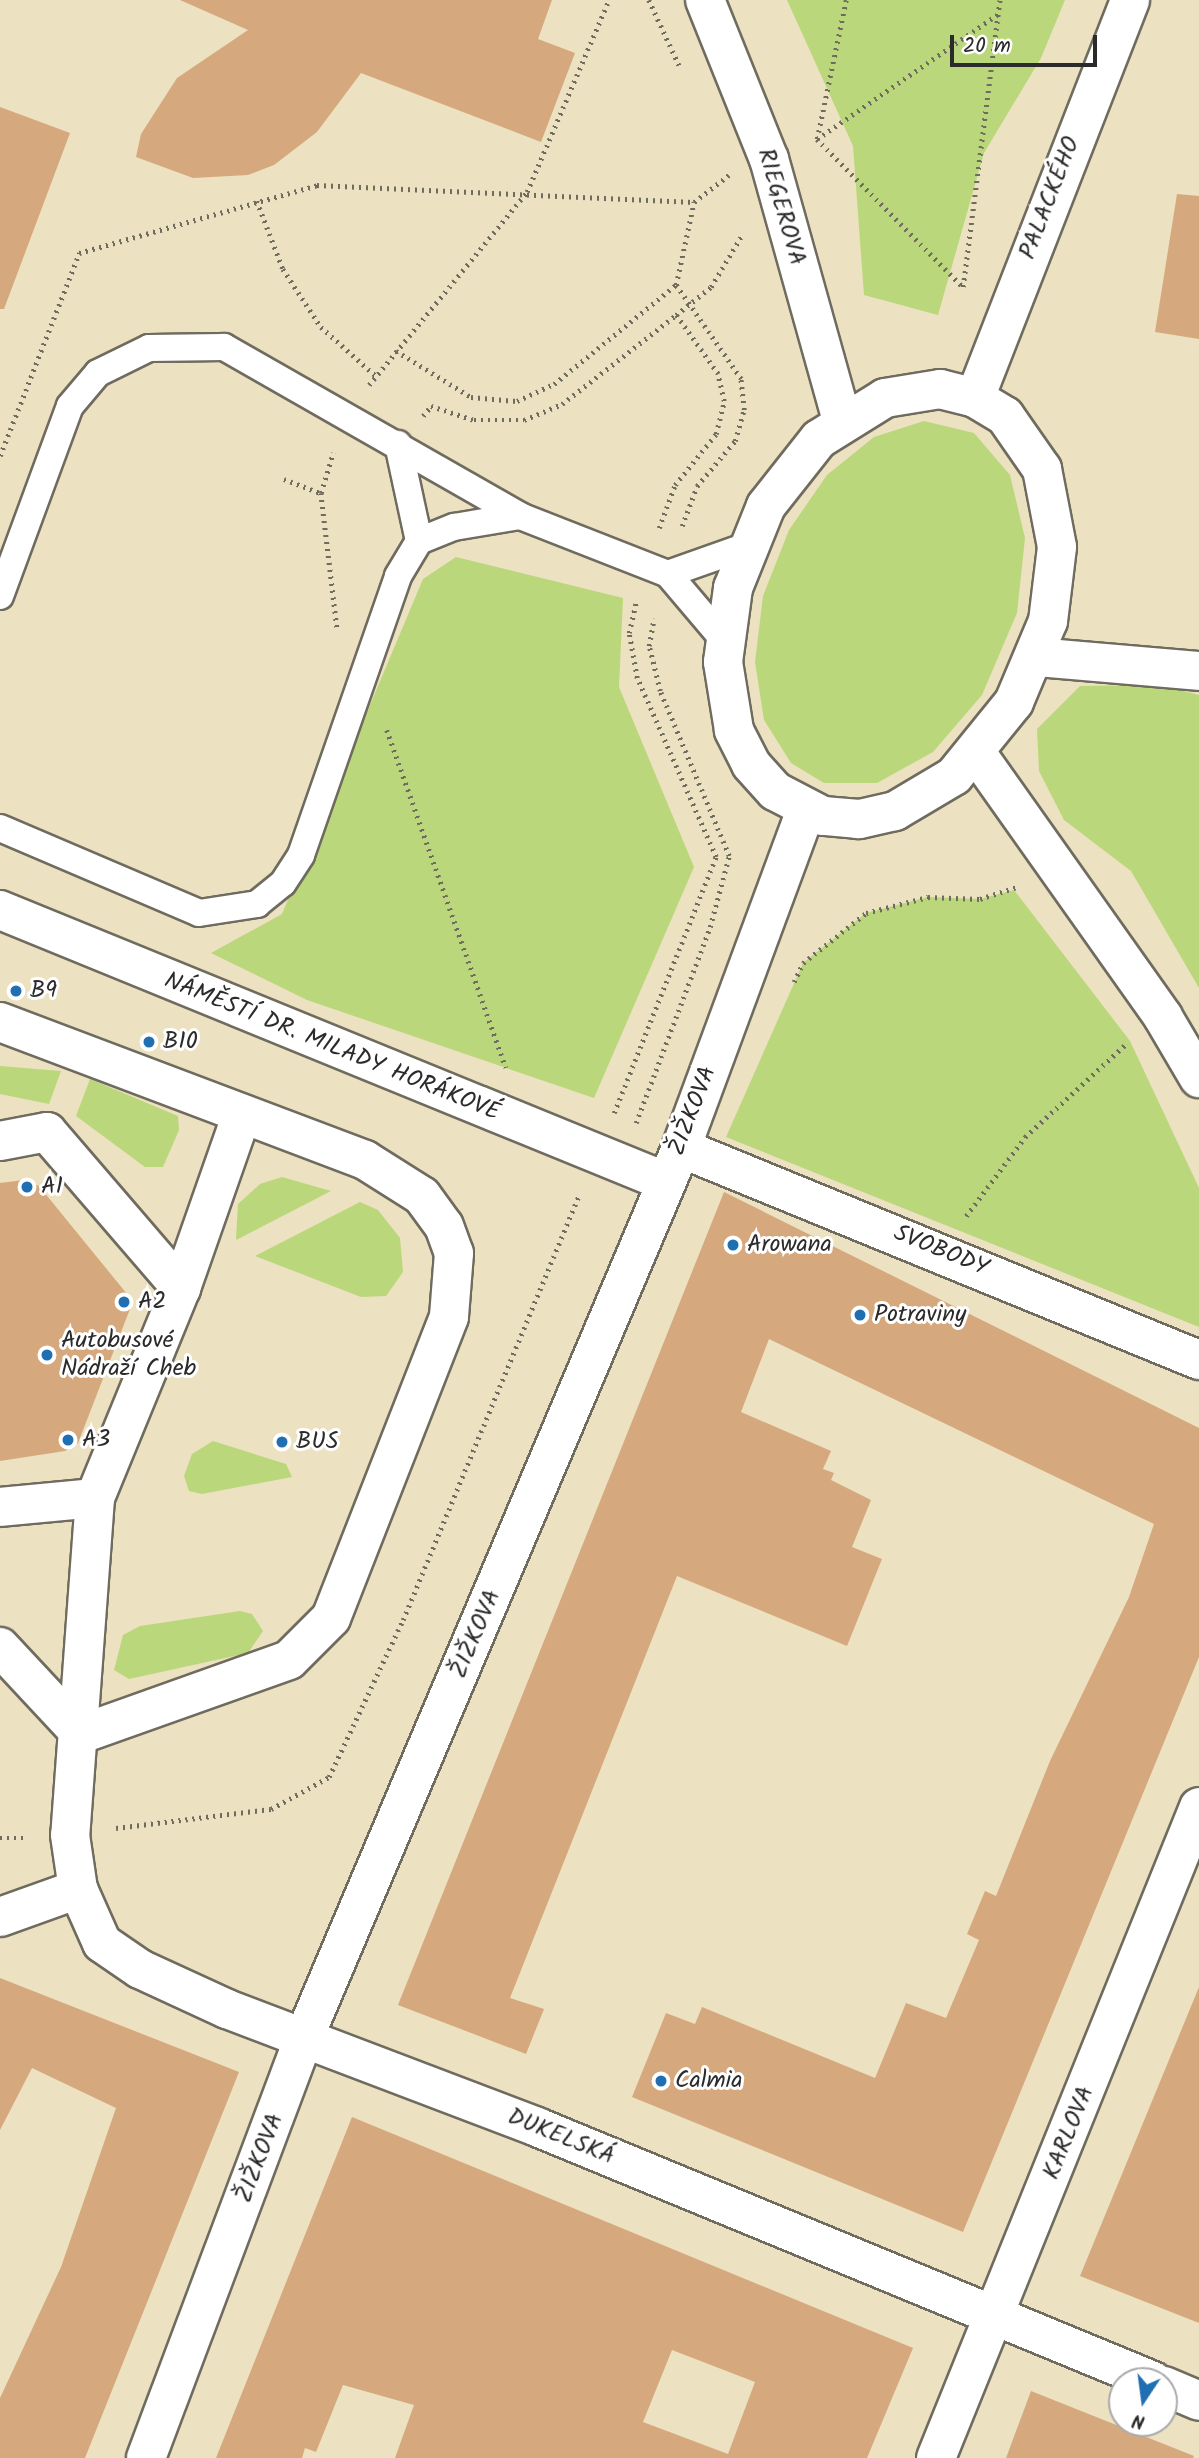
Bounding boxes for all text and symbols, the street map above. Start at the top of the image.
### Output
scale bar [954,21,1101,65]
text: 20 m [963,30,1011,63]
street label: PALACKÉHO [1013,133,1087,263]
street label: RIEGEROVA [751,145,811,269]
street label: NÁMĚSTÍ DR. MILADY HORÁKOVÉ [160,966,504,1128]
place label: B9 [30,977,57,1005]
marker: B9 [8,983,24,999]
place label: B10 [163,1028,198,1056]
marker: B10 [141,1034,157,1050]
street label: ŽIŽKOVA [663,1062,723,1160]
place label: A1 [41,1173,63,1201]
marker: A1 [19,1179,35,1195]
street label: SVOBODY [889,1219,993,1283]
place label: Arowana [747,1231,832,1259]
marker: Arowana [725,1237,741,1253]
place label: A2 [138,1288,167,1316]
marker: A2 [116,1294,132,1310]
place label: Potraviny [874,1301,966,1329]
marker: Potraviny [852,1307,868,1323]
place label: Autobusové Nádraží Cheb [61,1327,196,1383]
marker: Autobusové Nádraží Cheb [39,1347,55,1363]
place label: A3 [82,1426,110,1454]
place label: BUS [296,1428,338,1456]
marker: A3 [60,1432,76,1448]
marker: BUS [274,1434,290,1450]
street label: ŽIŽKOVA [444,1585,508,1683]
place label: Calmia [675,2067,743,2095]
marker: Calmia [653,2073,669,2089]
street label: KARLOVA [1037,2082,1101,2184]
street label: DUKELSKÁ [503,2103,619,2171]
street label: ŽIŽKOVA [230,2109,290,2207]
north arrow [1108,2367,1178,2437]
text: N [1130,2405,1148,2436]

